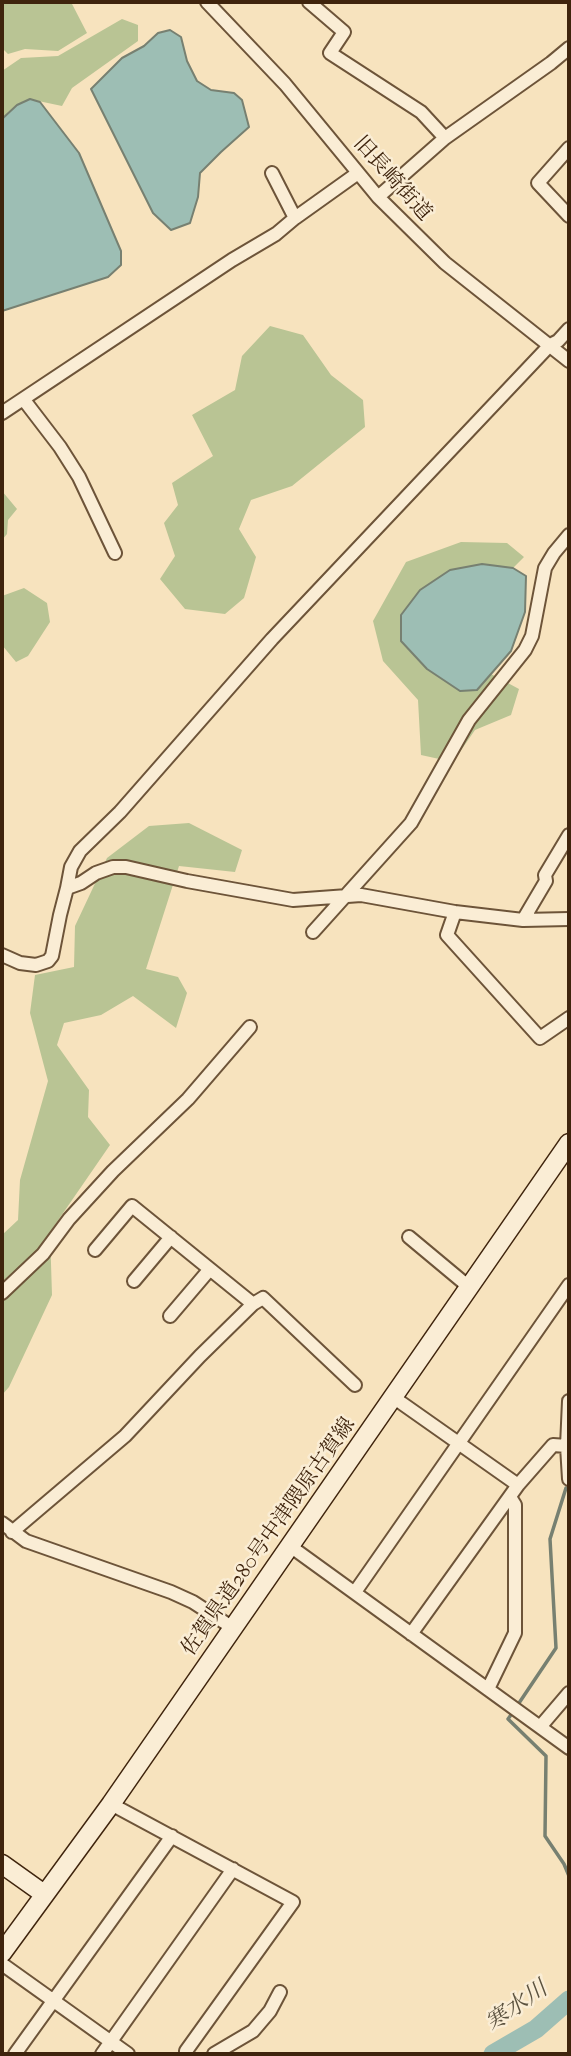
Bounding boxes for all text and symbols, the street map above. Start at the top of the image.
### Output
street label: 旧長崎街道 [348,132,436,226]
street label: 佐賀県道280号中津隈原古賀線 [177,1413,361,1661]
water label: 寒水川 [481,1976,553,2038]

